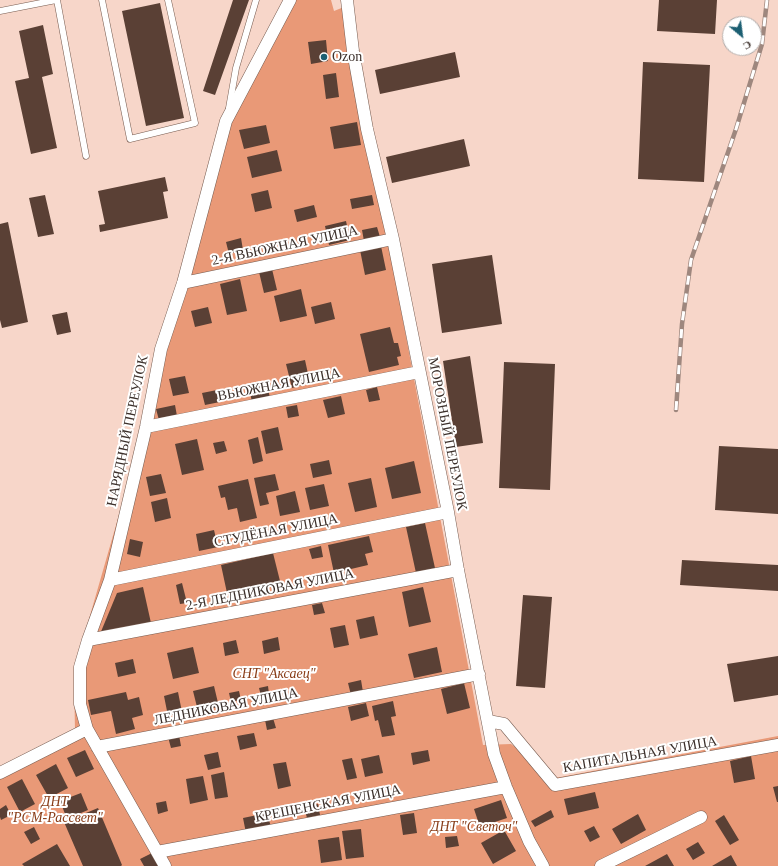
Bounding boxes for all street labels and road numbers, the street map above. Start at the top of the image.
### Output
street label: 2-Я ВЬЮЖНАЯ УЛИЦА [210,222,360,270]
street label: НАРЯДНЫЙ ПЕРЕУЛОК [104,354,152,508]
street label: МОРОЗНЫЙ ПЕРЕУЛОК [424,356,470,512]
street label: ВЬЮЖНАЯ УЛИЦА [216,365,342,405]
street label: СТУДЁНАЯ УЛИЦА [213,511,339,551]
street label: 2-Я ЛЕДНИКОВАЯ УЛИЦА [184,565,356,615]
street label: ЛЕДНИКОВАЯ УЛИЦА [153,685,299,729]
street label: КАПИТАЛЬНАЯ УЛИЦА [562,733,718,777]
street label: КРЕЩЕНСКАЯ УЛИЦА [254,782,402,826]

